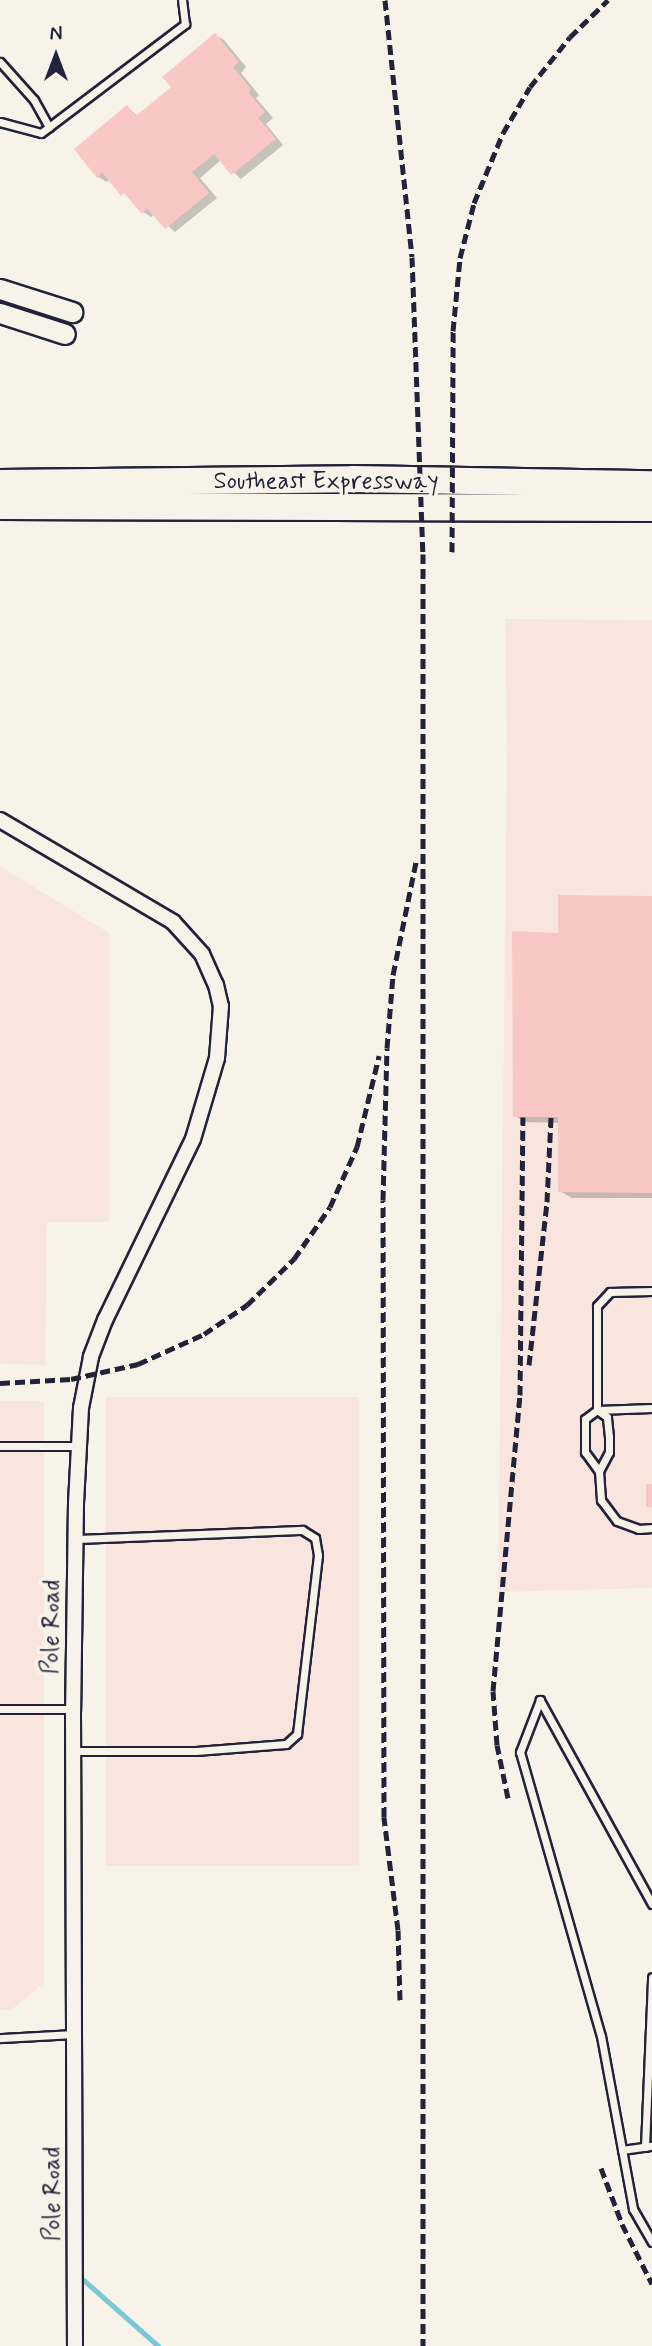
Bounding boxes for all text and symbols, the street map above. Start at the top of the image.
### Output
north arrow [21,21,91,91]
text: N [50,22,62,47]
street label: Southeast Expressway [213,468,439,496]
street label: Pole Road [37,1580,67,1674]
street label: Pole Road [39,2147,67,2241]

